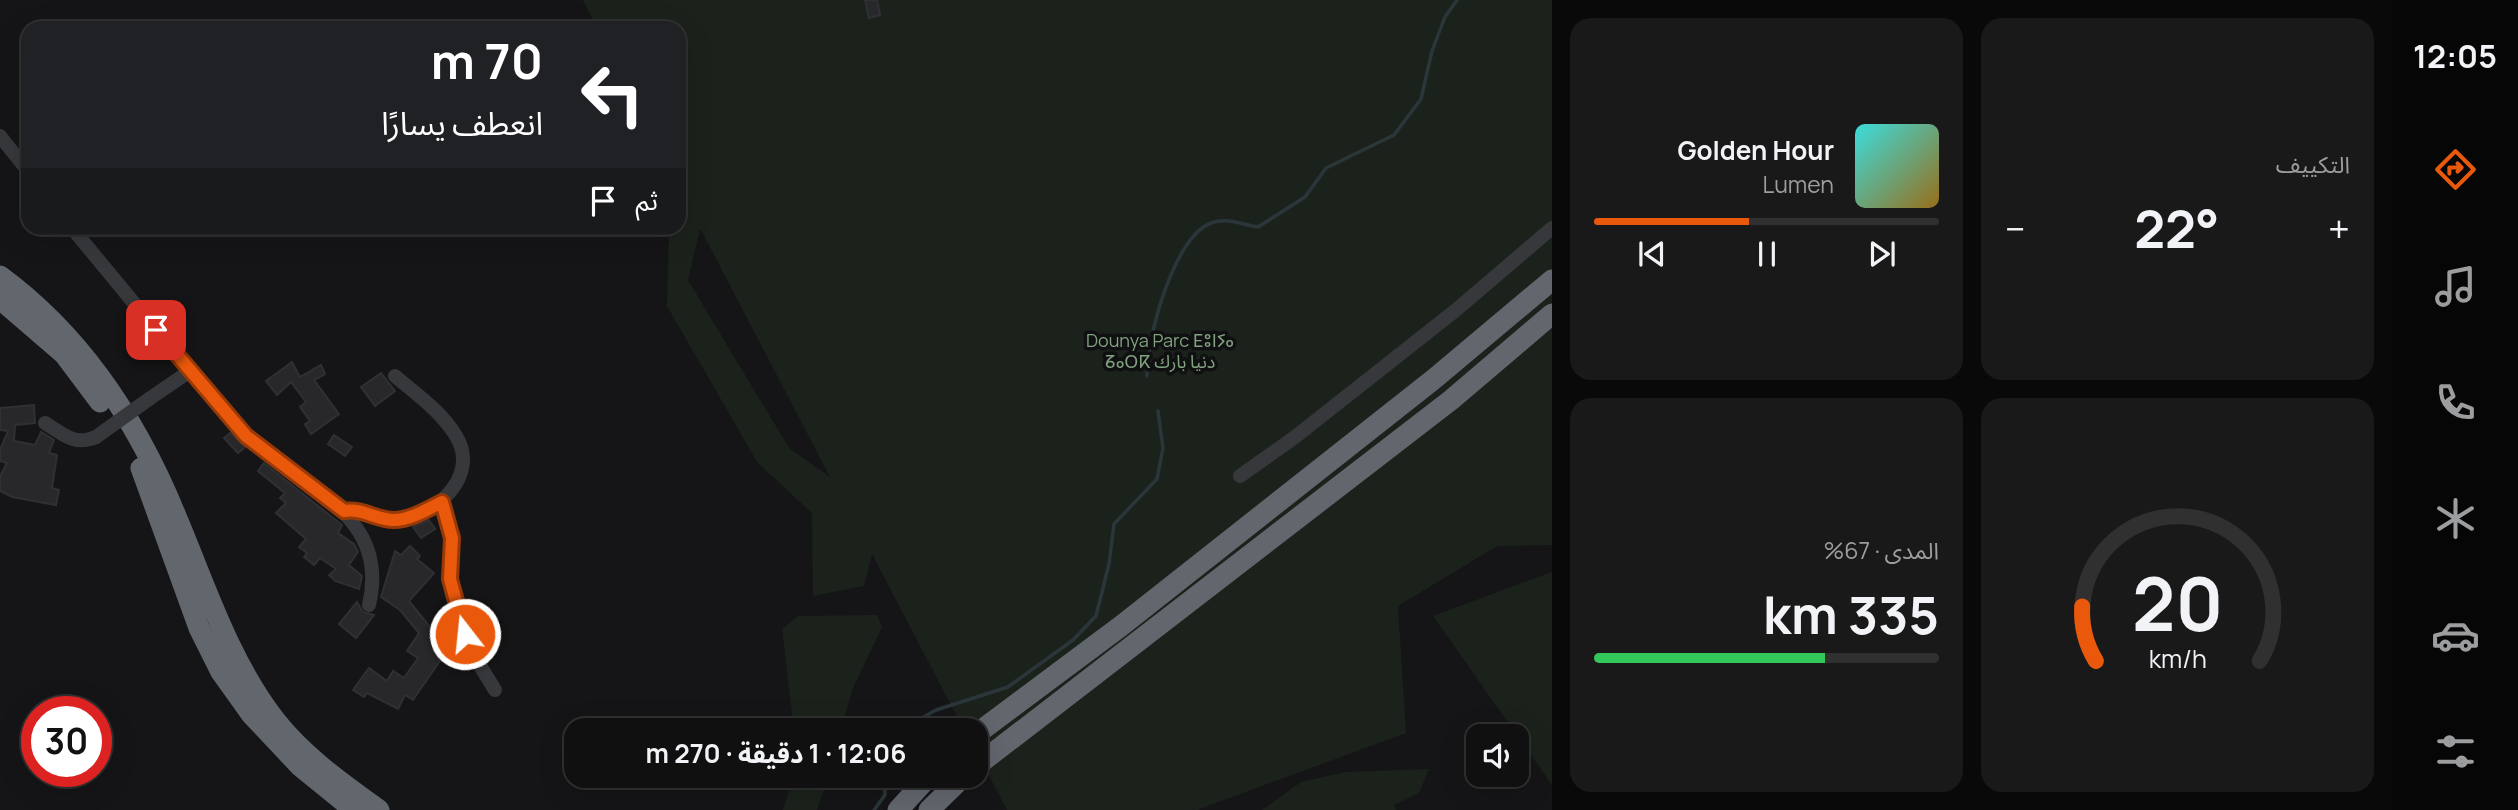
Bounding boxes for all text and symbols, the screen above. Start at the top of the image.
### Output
text: 70 m [431,27,543,94]
text: 12:05 [2413,34,2497,78]
icon: left [567,49,658,140]
text: انعطف يسارًا [381,101,543,145]
text: Golden Hour [1677,132,1834,168]
icon: directions [2431,145,2480,194]
text: التكييف [2276,148,2350,180]
text: Lumen [1762,168,1834,200]
icon: arrive [584,182,622,220]
text: ثم [636,182,658,218]
text: 22° [2134,193,2219,264]
text: − [2005,202,2026,254]
text: + [2328,202,2350,254]
icon: previous [1633,235,1671,273]
icon: pause [1748,235,1786,273]
icon: next [1863,235,1901,273]
icon: music [2431,262,2480,311]
pin [126,300,186,360]
icon: arrive [137,311,175,349]
park label: Dounya Parc ⴹⵓⵏⵢⴰ ⵒⴰⵔⴽ دنيا بارك [1086,328,1234,373]
icon: phone [2431,378,2480,427]
icon: climate [2431,494,2480,543]
text: المدى · 67% [1824,534,1939,566]
text: 20 [2132,553,2223,653]
text: 335 km [1763,579,1939,650]
position arrow [428,597,502,671]
icon: car [2431,611,2480,660]
text: km/h [2148,641,2207,676]
speed limit sign: 30 [21,696,112,787]
map controls [1466,724,1529,787]
button: sound [1466,724,1529,787]
icon: filters [2431,727,2480,776]
text: 12:06 · 1 دقيقة · 270 m [646,735,906,771]

